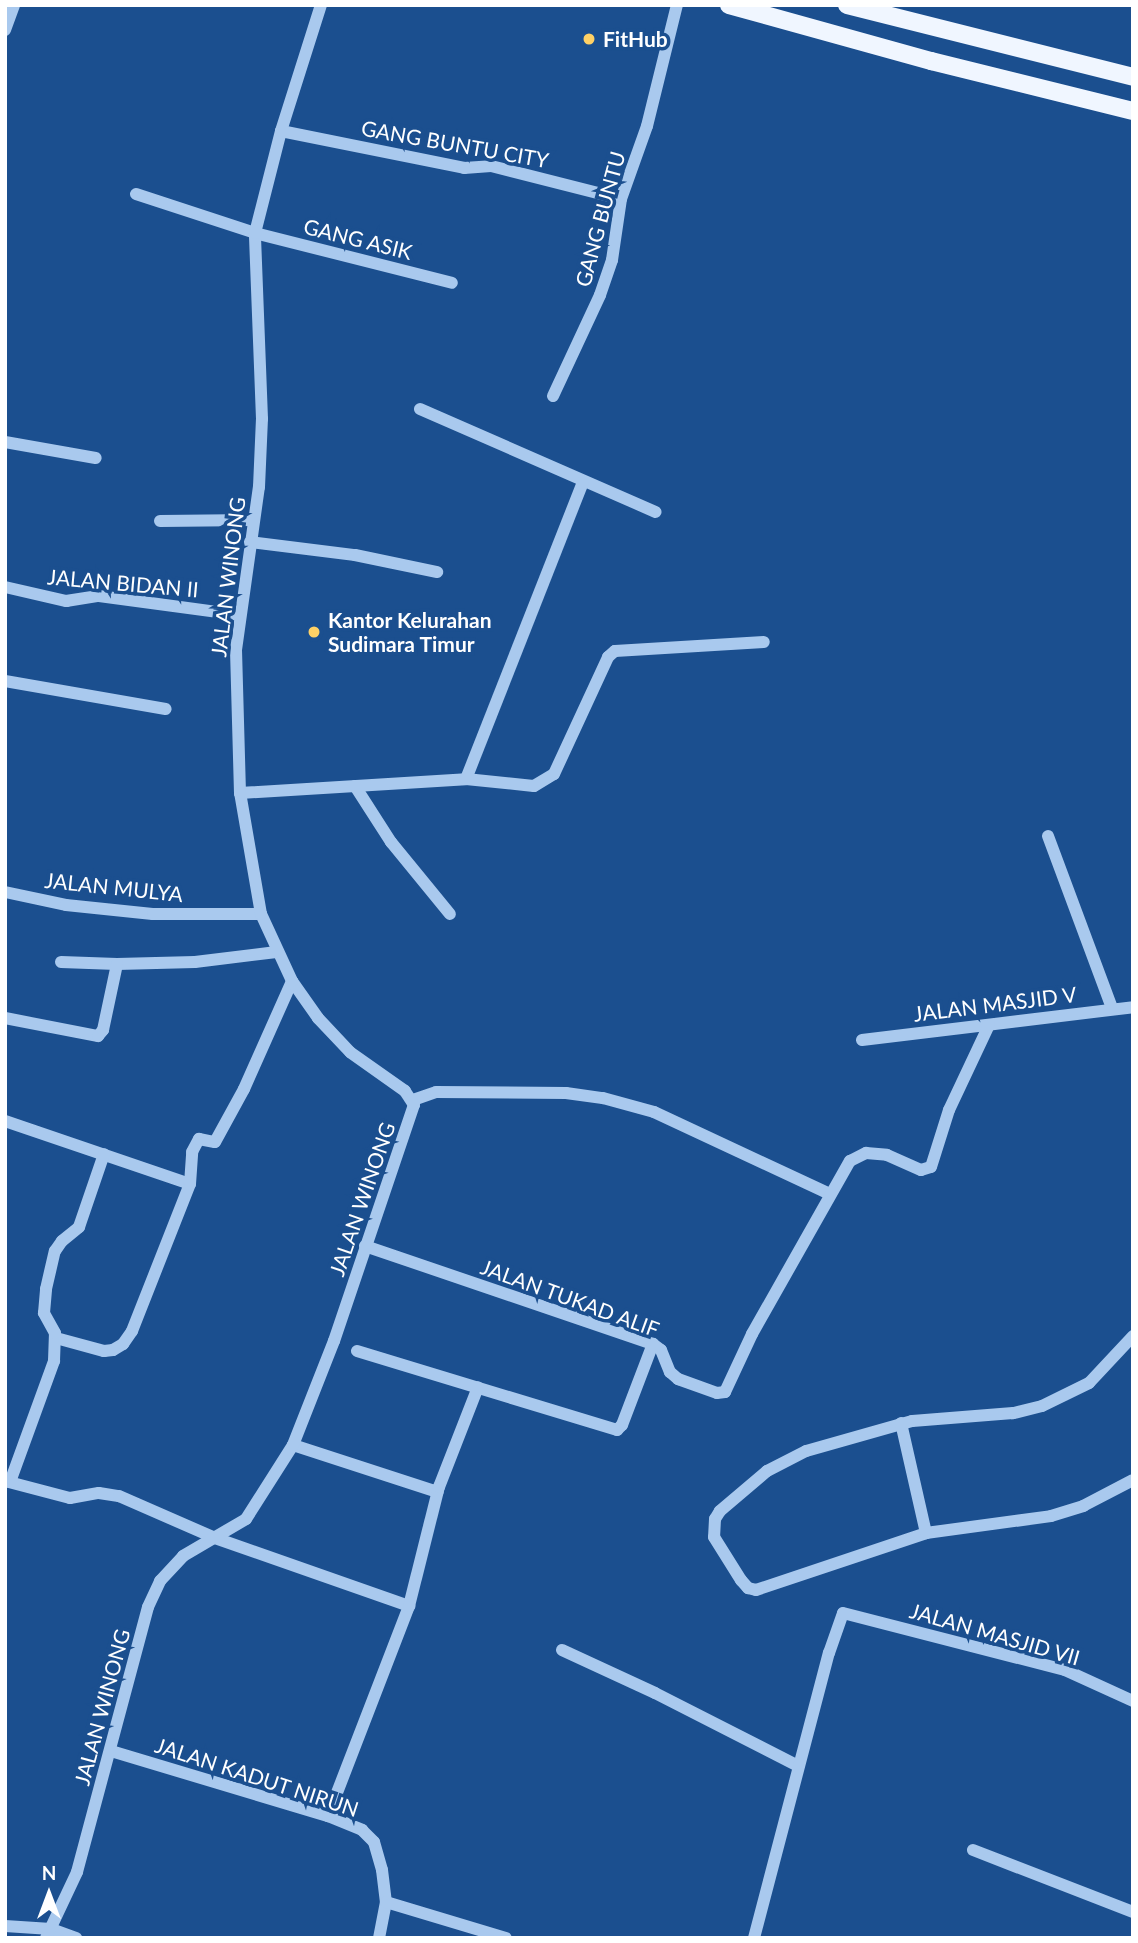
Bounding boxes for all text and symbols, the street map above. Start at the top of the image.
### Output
place label: FitHub [603,26,668,52]
marker: FitHub [581,31,597,47]
street label: GANG BUNTU CITY [359,115,551,173]
street label: GANG BUNTU [570,149,630,289]
street label: GANG ASIK [301,213,415,265]
street label: JALAN WINONG [206,495,250,659]
street label: JALAN BIDAN II [46,564,200,602]
place label: Kantor Kelurahan Sudimara Timur [328,607,492,657]
marker: Kantor Kelurahan Sudimara Timur [306,624,322,640]
street label: JALAN MULYA [44,867,184,907]
street label: JALAN MASJID V [912,981,1078,1027]
street label: JALAN WINONG [324,1119,400,1279]
street label: JALAN TUKAD ALIF [477,1254,663,1342]
street label: JALAN MASJID VII [907,1598,1083,1670]
street label: JALAN WINONG [69,1626,135,1788]
street label: JALAN KADUT NIRUN [152,1732,362,1822]
north arrow [14,1859,84,1929]
text: N [42,1861,56,1884]

